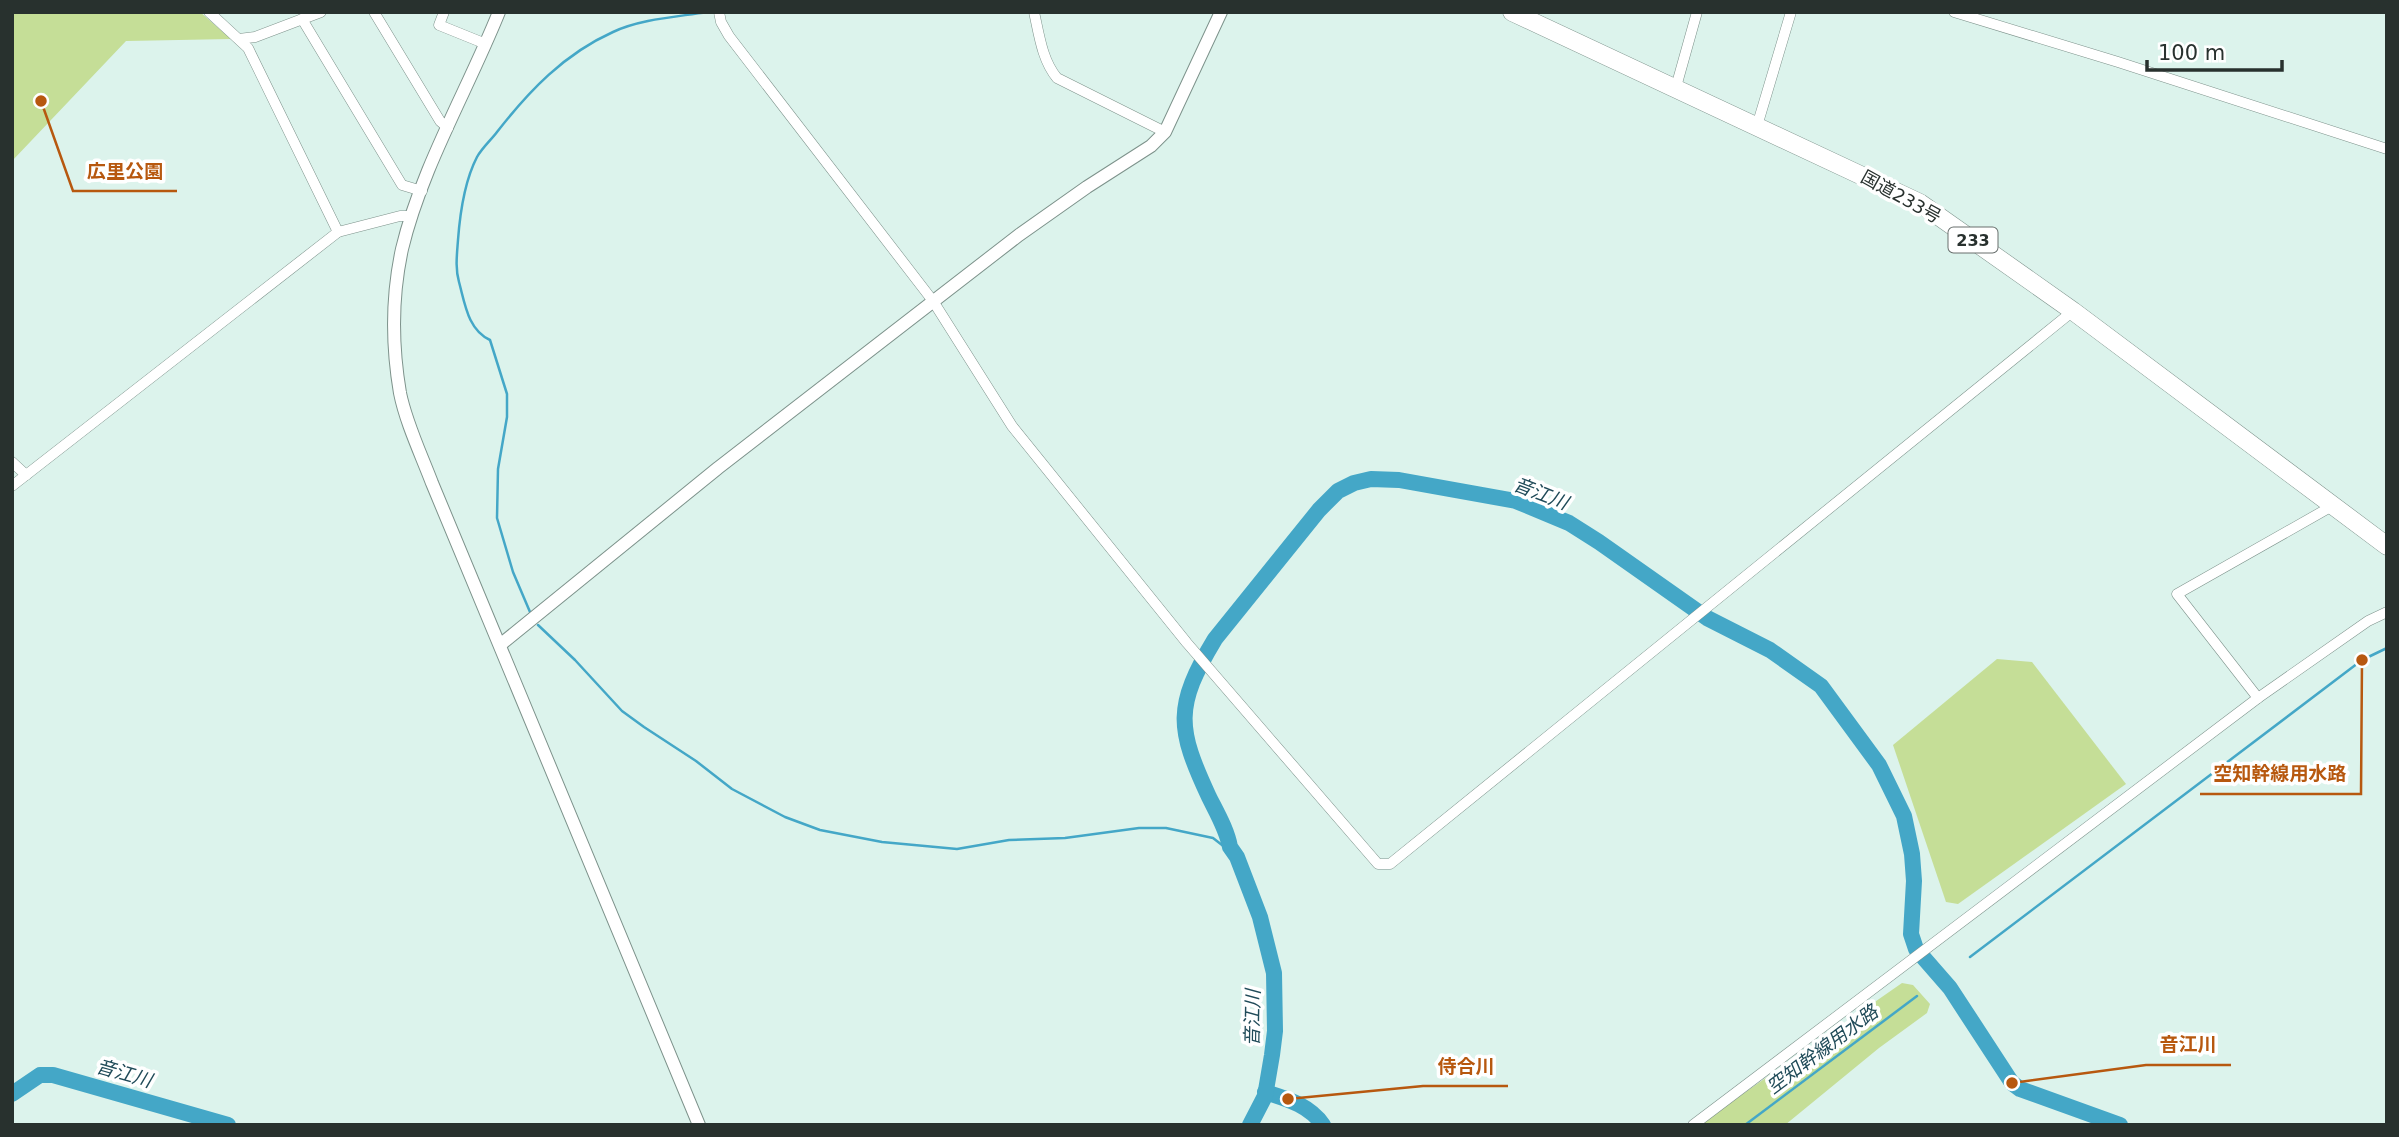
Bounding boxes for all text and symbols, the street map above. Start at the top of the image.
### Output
scale bar [2147,28,2282,72]
text: 100 m [2158,41,2225,65]
callout: 広里公園 [73,151,177,191]
text: 広里公園 [87,160,163,182]
street label: 国道233号 [1858,166,1945,227]
road number: 233 [1948,228,1997,252]
water label: 音江川 [1510,473,1573,514]
callout: 空知幹線用水路 [2200,754,2361,794]
text: 空知幹線用水路 [2213,762,2347,784]
water label: 音江川 [1241,987,1264,1047]
water label: 空知幹線用水路 [1762,999,1883,1098]
callout: 音江川 [2146,1025,2231,1065]
text: 音江川 [2159,1033,2217,1055]
callout: 侍合川 [1423,1046,1508,1086]
water label: 音江川 [94,1055,156,1092]
text: 侍合川 [1437,1055,1495,1077]

